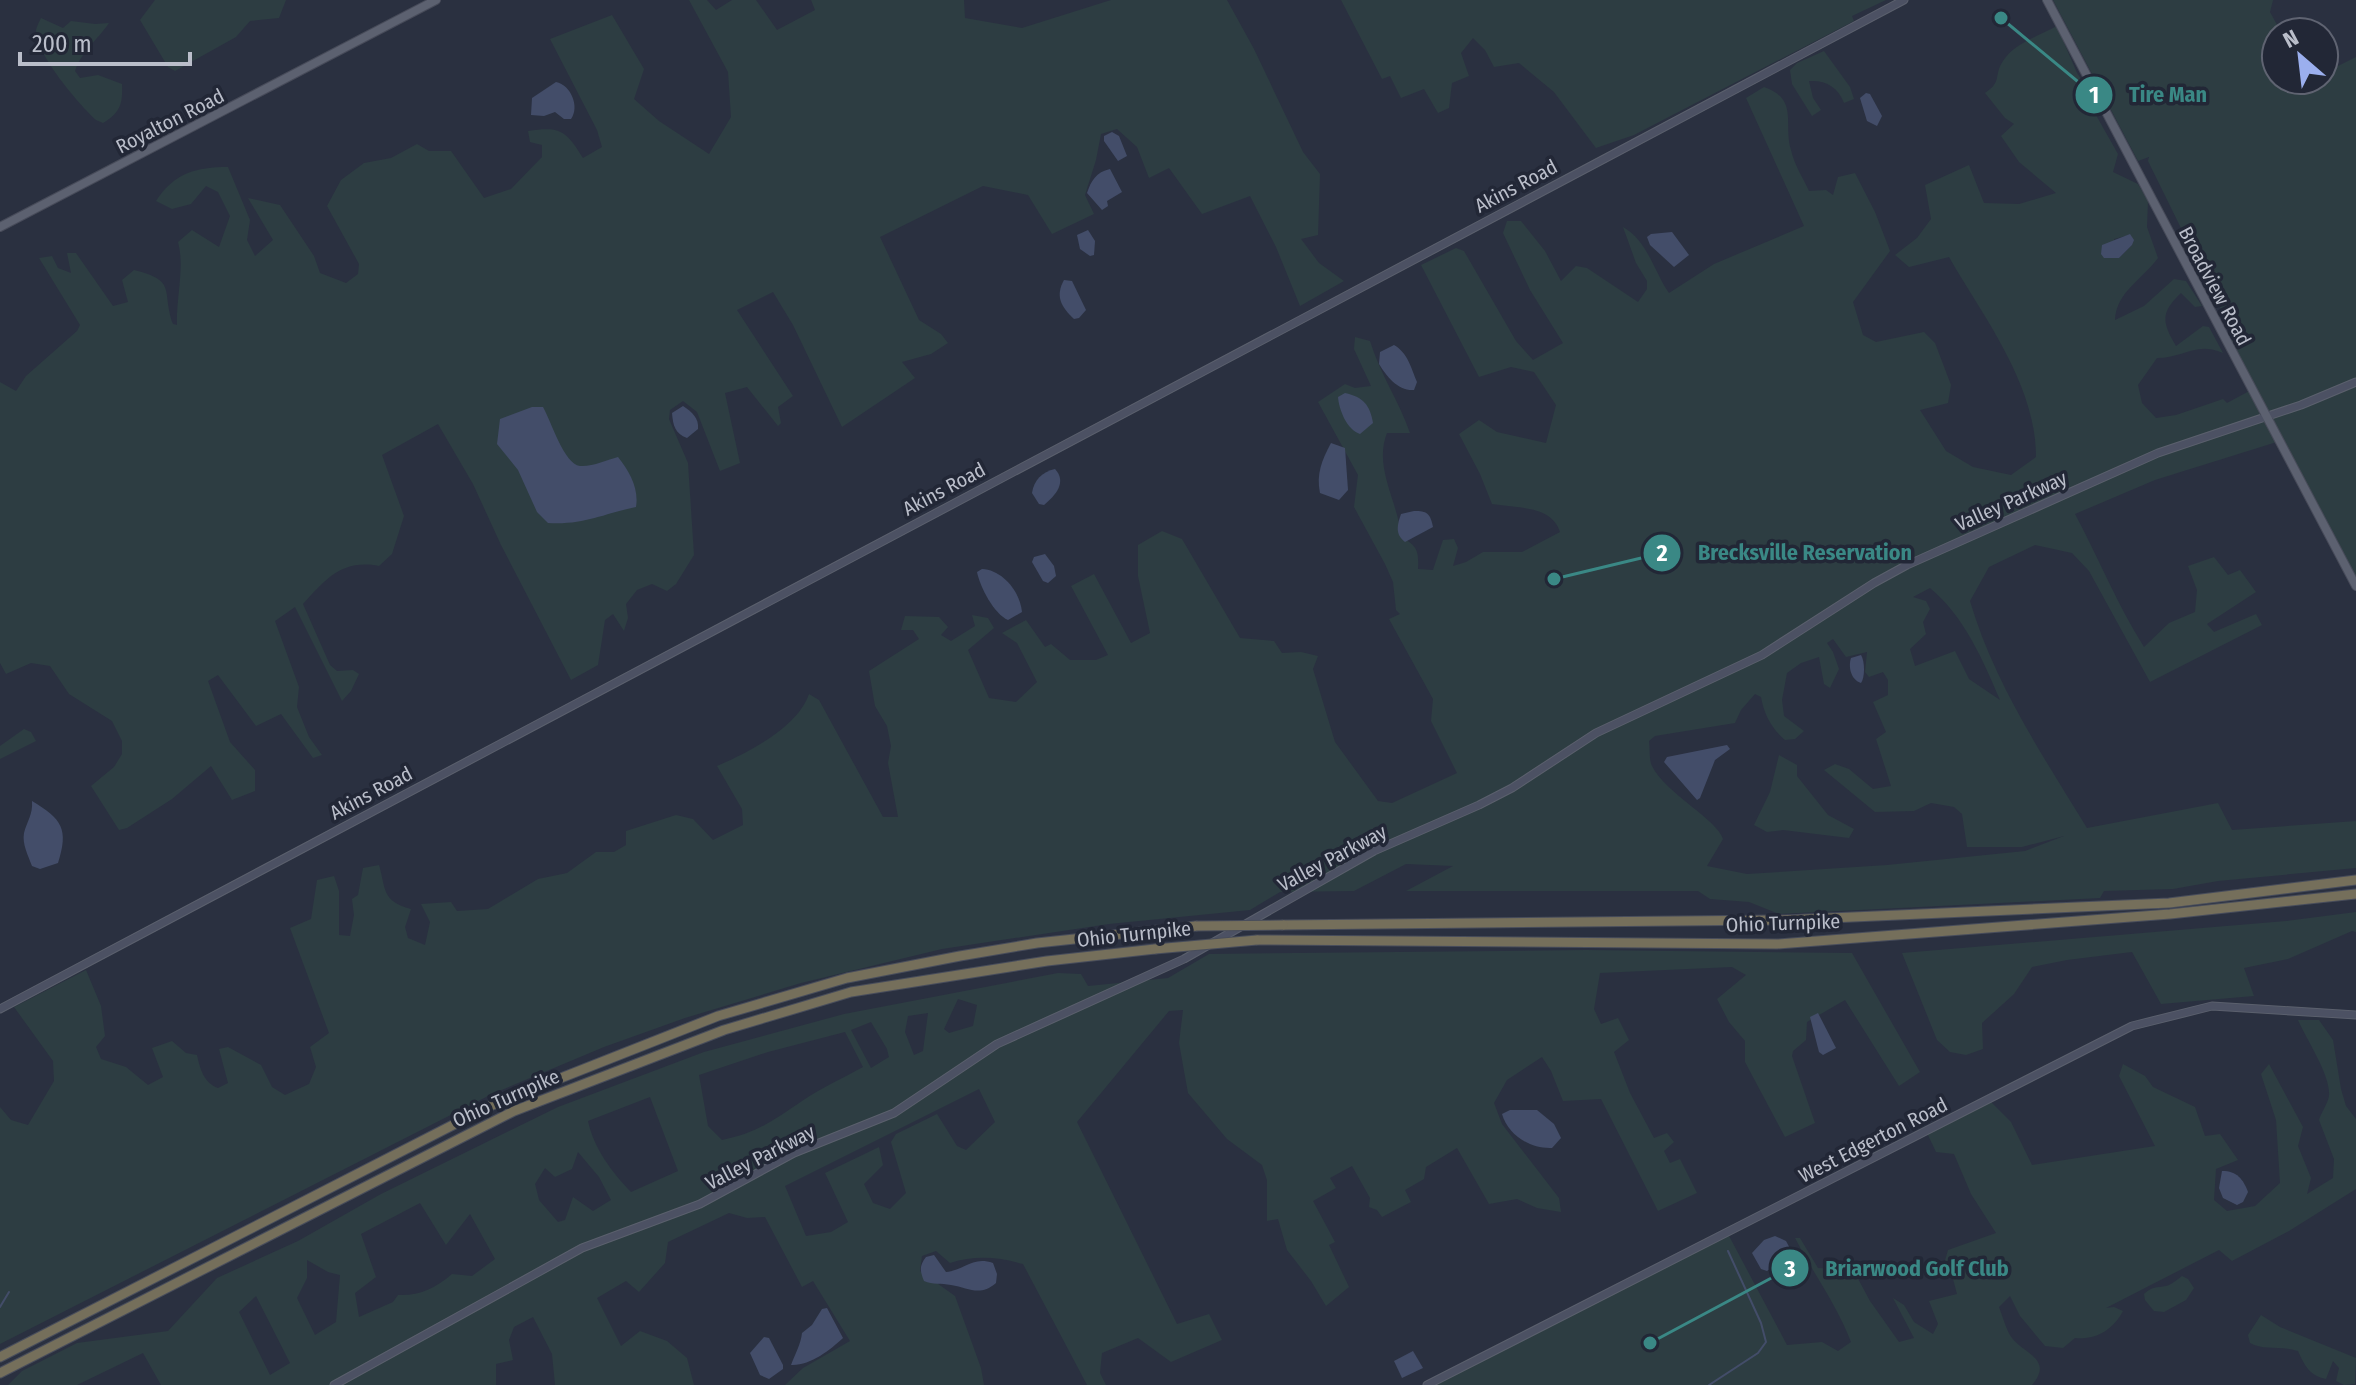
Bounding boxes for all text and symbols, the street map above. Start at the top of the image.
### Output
scale bar [20,16,190,66]
north arrow [2260,16,2340,96]
text: N [2279,24,2303,54]
text: 200 m [32,30,92,58]
callout: Tire Man [2074,72,2223,118]
text: 1 [2089,81,2099,109]
text: Tire Man [2129,81,2207,108]
street label: Royalton Road [112,84,228,158]
street label: Akins Road [1471,154,1561,218]
street label: Broadview Road [2174,222,2256,350]
street label: Akins Road [899,457,989,521]
street label: Valley Parkway [1951,466,2071,536]
callout: Brecksville Reservation [1642,530,1928,576]
text: 2 [1655,539,1668,567]
text: Brecksville Reservation [1698,539,1912,566]
street label: Akins Road [326,761,416,825]
street label: Valley Parkway [1274,819,1391,897]
street label: Ohio Turnpike [1725,909,1841,937]
street label: Ohio Turnpike [1076,916,1192,952]
street label: Ohio Turnpike [449,1064,563,1132]
street label: West Edgerton Road [1795,1092,1951,1188]
street label: Valley Parkway [701,1119,819,1195]
callout: Briarwood Golf Club [1770,1245,2025,1291]
text: 3 [1783,1255,1796,1283]
text: Briarwood Golf Club [1825,1255,2009,1282]

